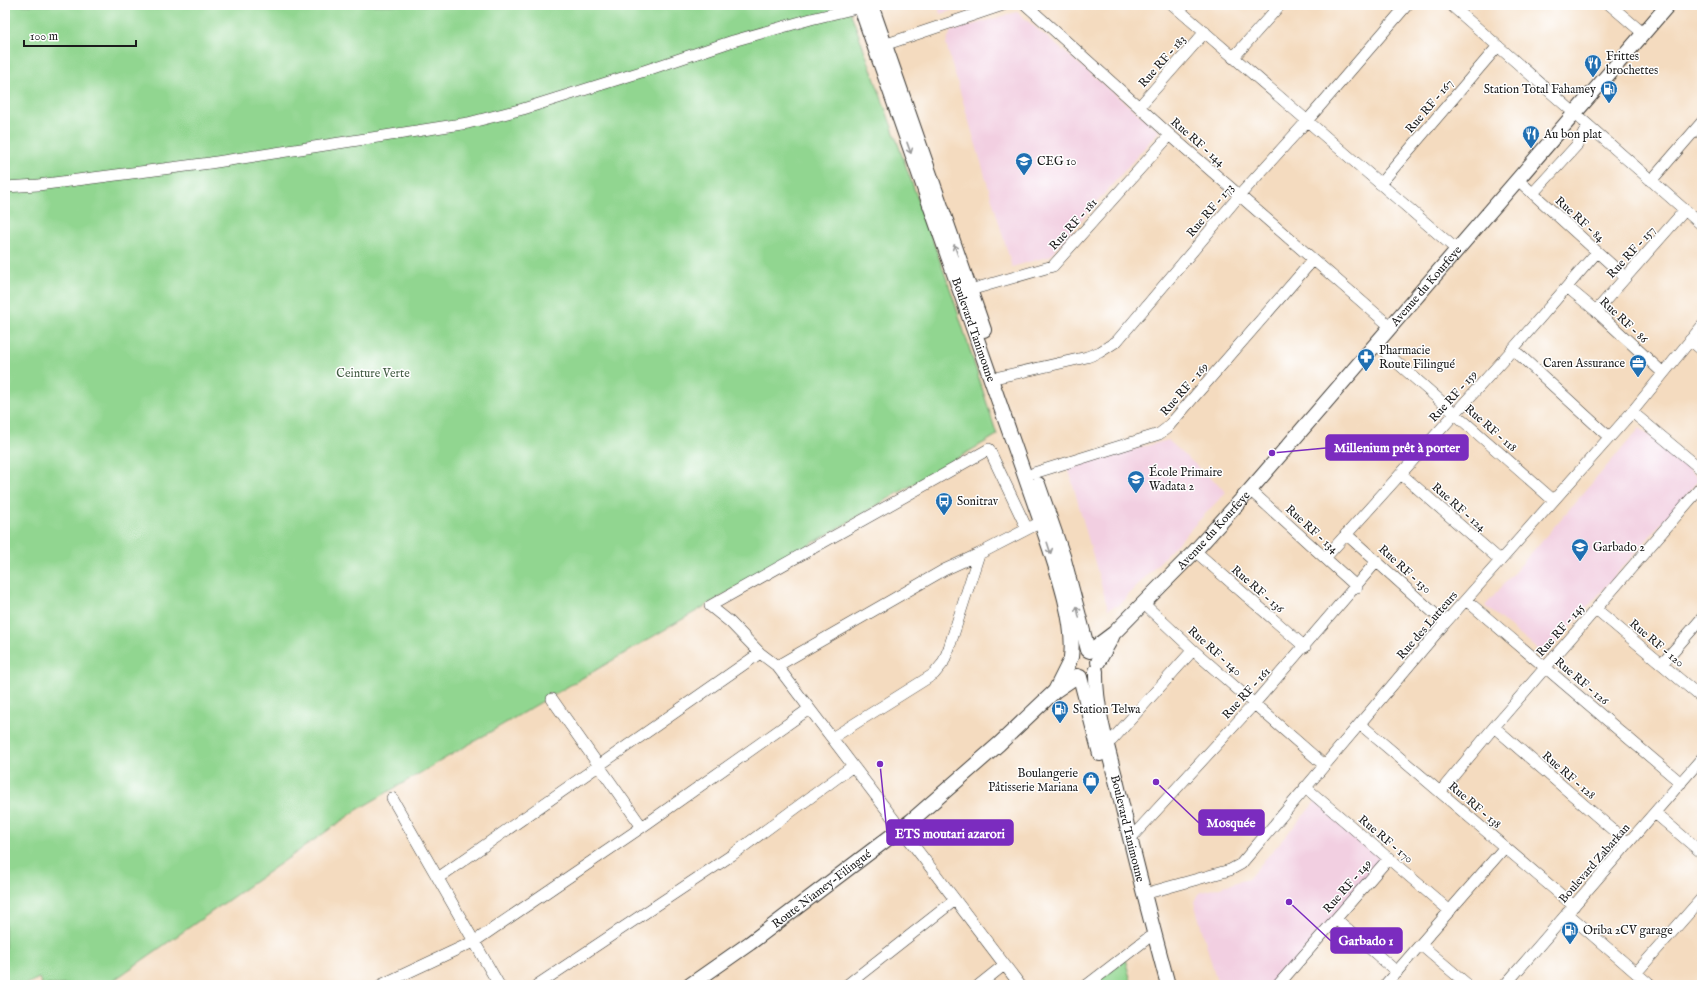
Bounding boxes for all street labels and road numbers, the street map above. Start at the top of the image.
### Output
street label: Rue RF - 183 [1136,32,1189,91]
street label: Rue RF - 167 [1402,76,1456,136]
street label: Rue RF - 144 [1167,115,1228,170]
street label: Rue RF - 173 [1184,180,1237,240]
street label: Rue RF - 84 [1552,193,1608,246]
street label: Rue RF - 181 [1046,195,1101,253]
street label: Rue RF - 157 [1604,223,1659,282]
street label: Avenue du Kourfeye [1387,242,1465,330]
street label: Boulevard Tanimoune [948,276,999,385]
street label: Rue RF - 86 [1596,294,1652,347]
street label: Rue RF - 169 [1157,360,1212,419]
street label: Rue RF - 159 [1426,367,1481,425]
street label: Rue RF - 118 [1461,402,1520,455]
street label: Rue RF - 124 [1429,480,1489,535]
street label: Avenue du Kourfeye [1173,488,1254,574]
street label: Rue RF - 134 [1282,502,1341,557]
street label: Rue RF - 130 [1375,542,1434,597]
street label: Rue RF - 136 [1228,562,1288,617]
street label: Rue des Lutteurs [1394,588,1461,663]
street label: Rue RF - 145 [1533,600,1588,660]
street label: Rue RF - 120 [1626,616,1687,671]
street label: Rue RF - 140 [1185,623,1245,679]
street label: Rue RF - 126 [1552,654,1613,709]
street label: Rue RF - 161 [1219,664,1274,722]
street label: Rue RF - 128 [1539,748,1599,803]
street label: Boulevard Tanimoune [1107,774,1148,884]
street label: Rue RF - 138 [1445,779,1504,832]
street label: Rue RF - 170 [1355,812,1416,867]
street label: Boulevard Zabarkan [1556,820,1633,906]
street label: Route Niamey-Filingué [769,846,875,932]
street label: Rue RF - 149 [1320,856,1375,916]

